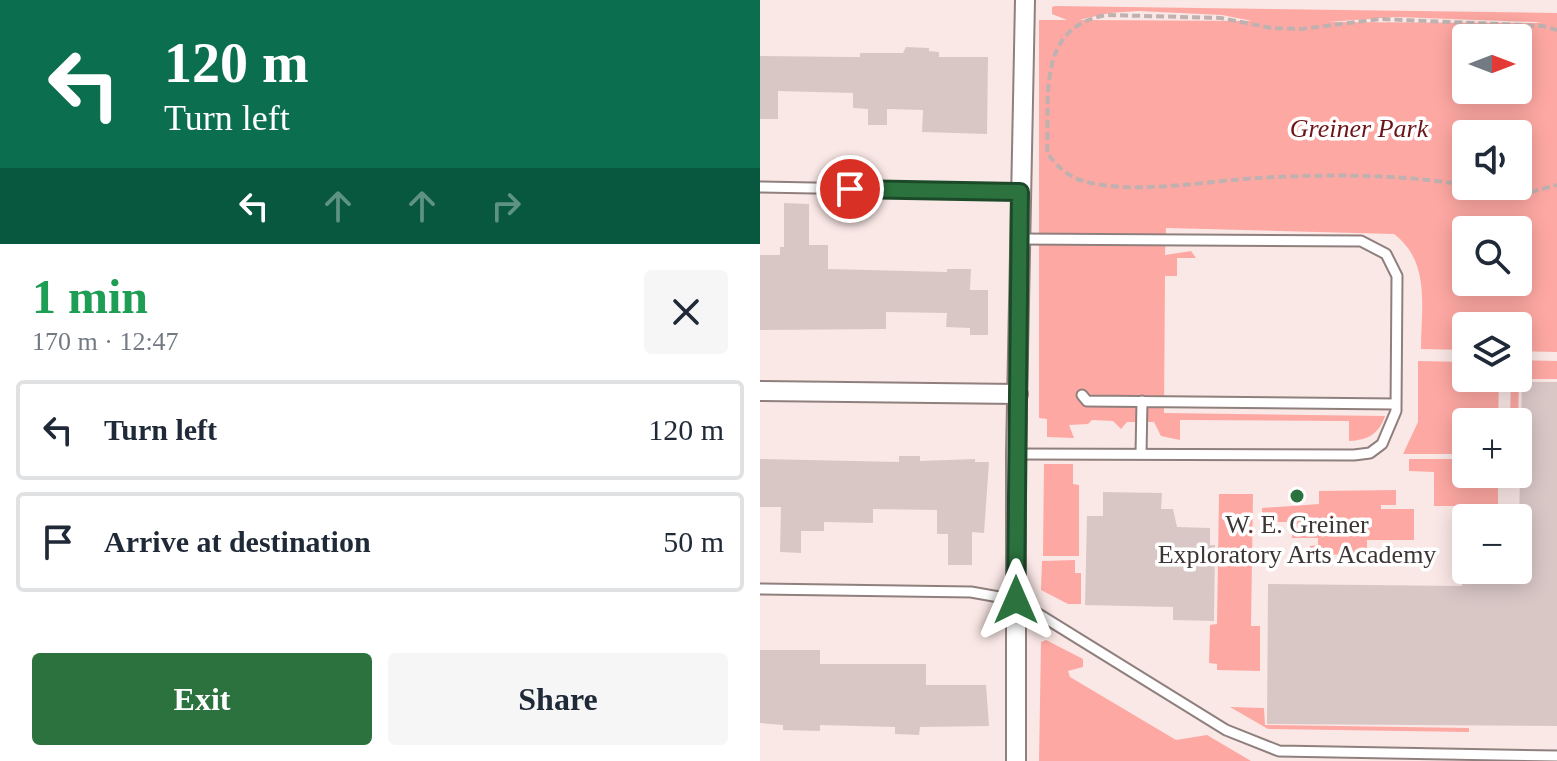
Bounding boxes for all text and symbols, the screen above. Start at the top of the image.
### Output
north arrow [1452,24,1532,104]
map controls [1452,24,1532,584]
icon: left [32,32,136,136]
text: 120 m [164,32,309,94]
text: Turn left [164,98,290,138]
park label: Greiner Park [1290,114,1429,143]
button: sound [1452,120,1532,200]
pin [816,155,884,223]
icon: arrive [828,167,872,211]
icon: left [232,184,276,228]
icon: ahead [316,184,360,228]
icon: ahead [400,184,444,228]
icon: right [484,184,528,228]
button: search [1452,216,1532,296]
text: 1 min [32,270,148,323]
button: close [644,270,728,354]
button: layers [1452,312,1532,392]
text: 170 m · 12:47 [32,327,179,356]
icon: left [36,408,80,452]
button: + [1452,408,1532,488]
text: Turn left [104,413,217,446]
text: 120 m [648,413,724,446]
marker: W. E. Greiner Exploratory Arts Academy [1288,487,1306,505]
button: − [1452,504,1532,584]
place label: W. E. Greiner Exploratory Arts Academy [1158,510,1436,569]
icon: arrive [36,520,80,564]
text: Arrive at destination [104,525,371,558]
text: 50 m [663,525,724,558]
position arrow [974,558,1058,642]
button: Exit [32,653,372,745]
button: Share [388,653,728,745]

